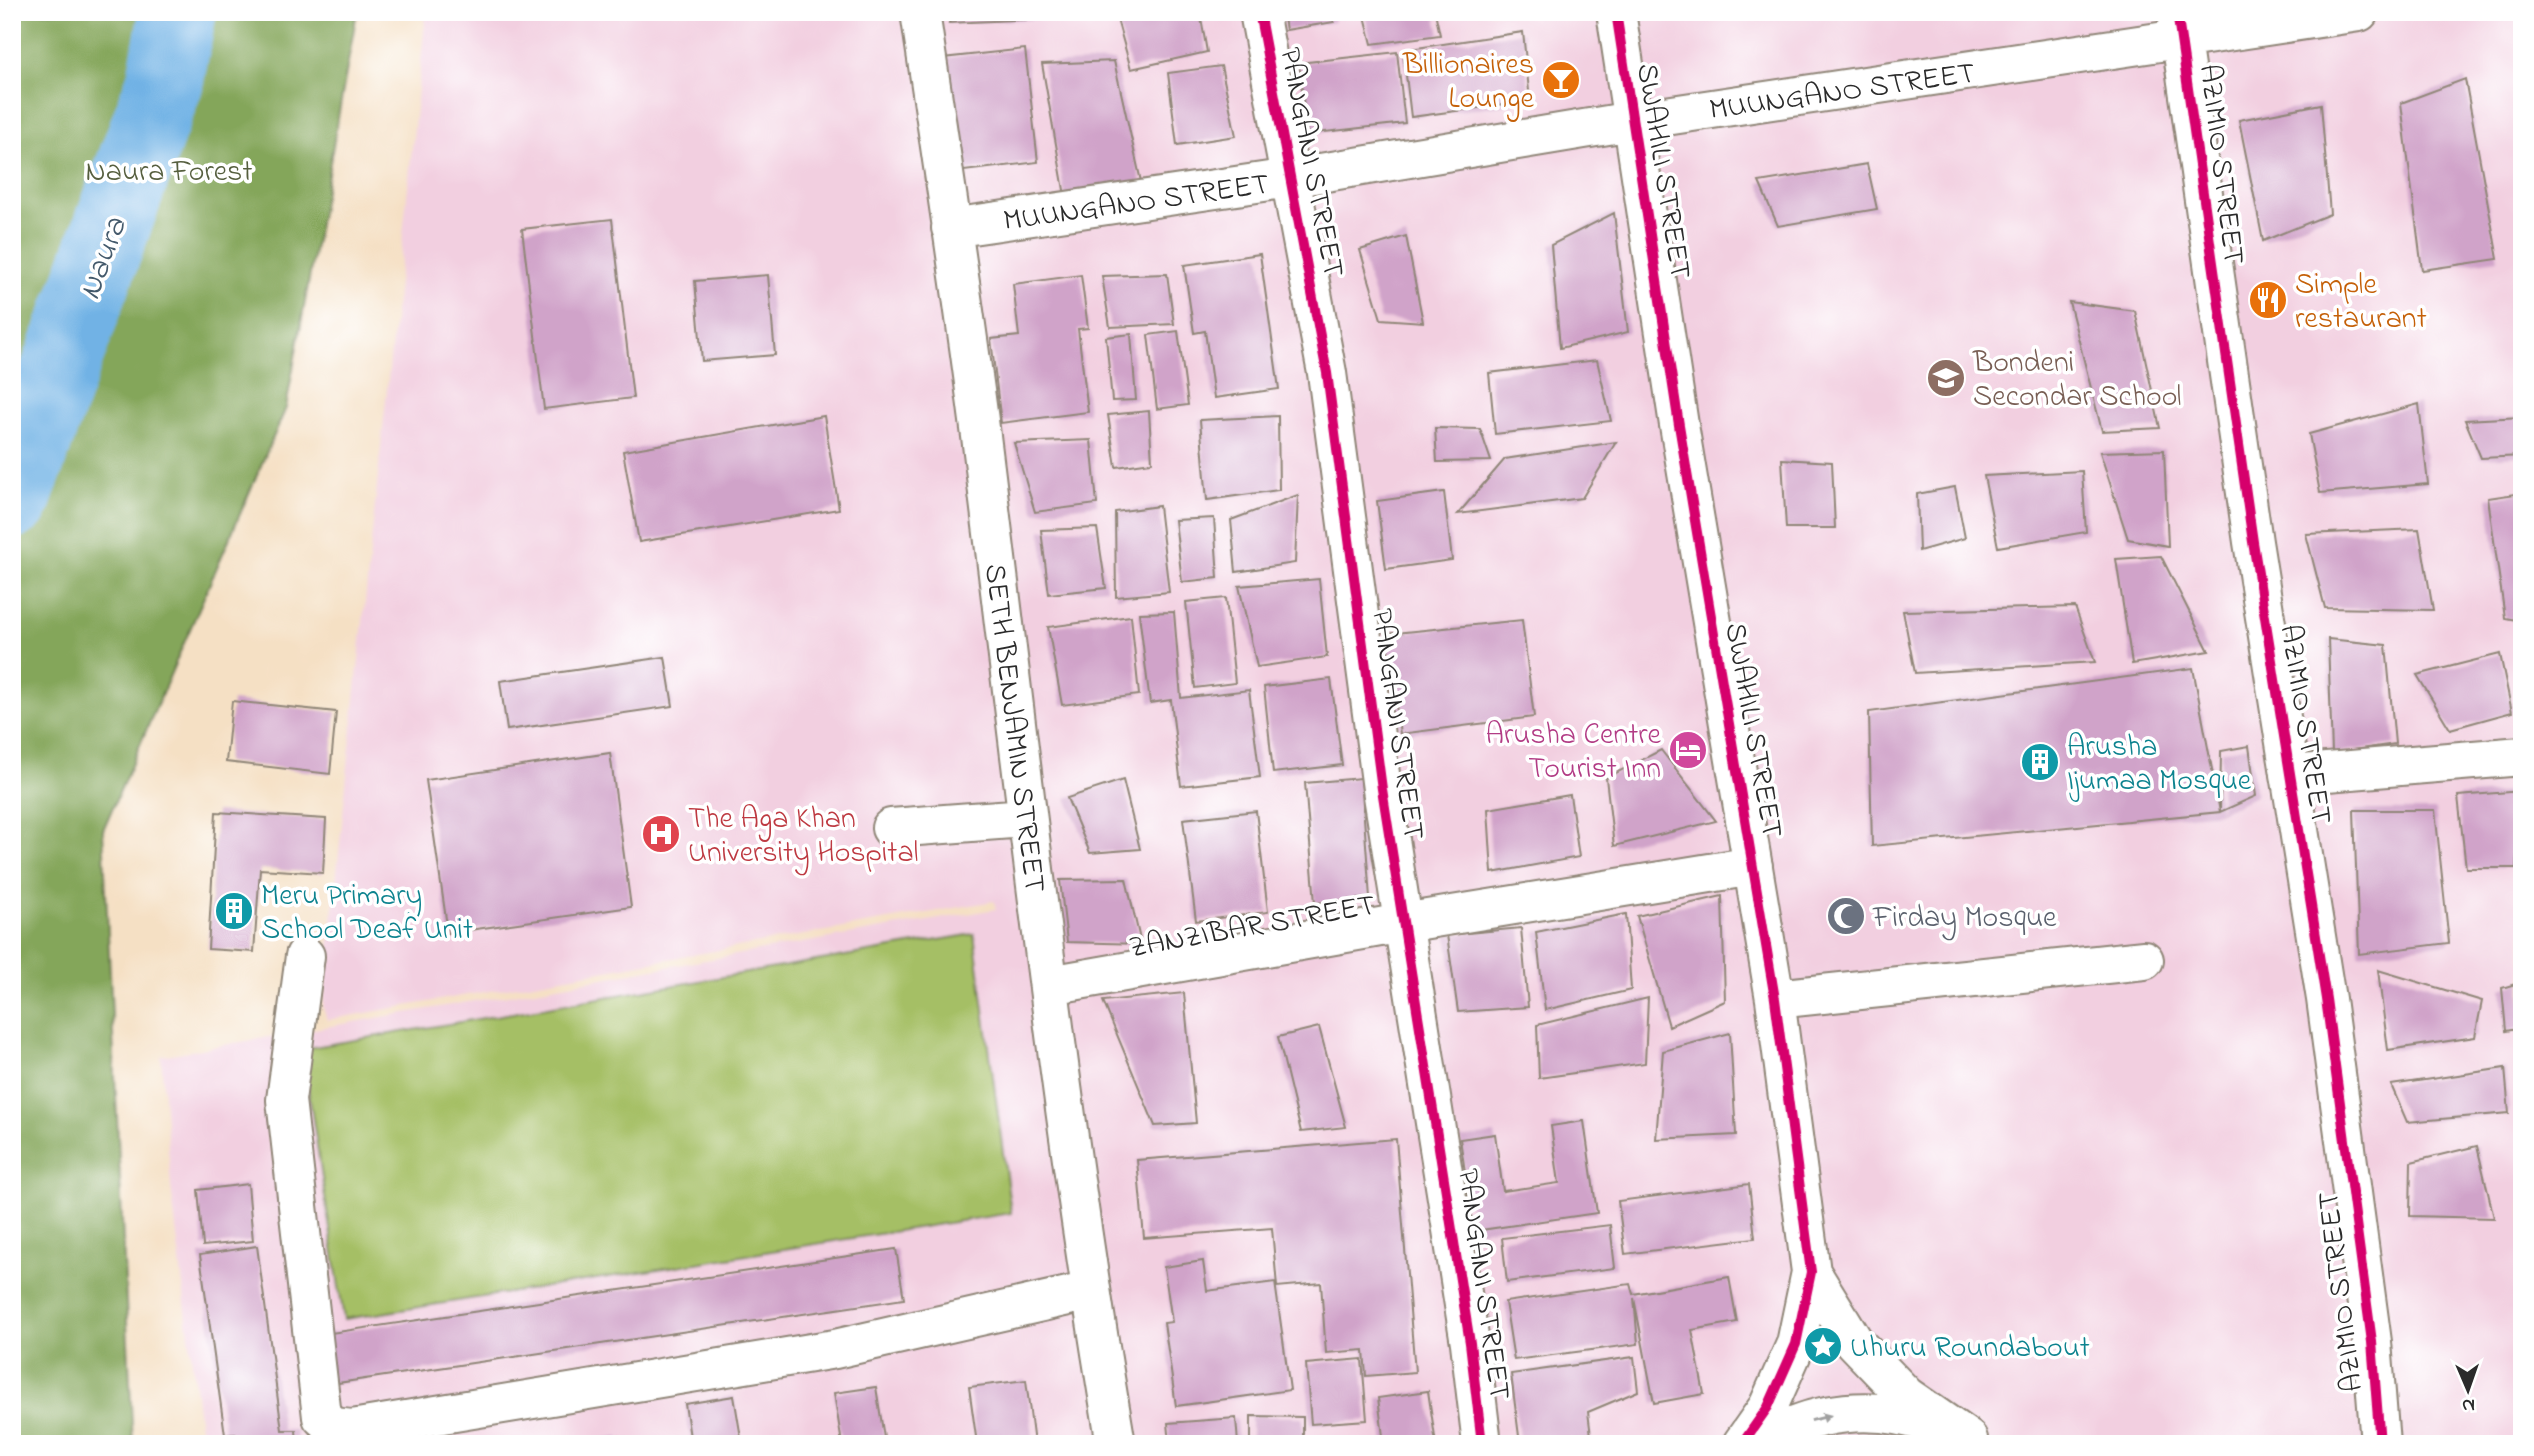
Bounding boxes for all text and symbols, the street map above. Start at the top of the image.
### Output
street label: PANGANI STREET [1266,44,1354,281]
place label: Billionaires Lounge [1402,44,1535,122]
street label: MUUNGANO STREET [1707,53,1978,133]
bar icon: Billionaires Lounge [1540,59,1582,101]
street label: SWAHILI STREET [1623,61,1701,282]
street label: AZIMIO STREET [2186,62,2254,267]
park label: Naura Forest [86,151,252,195]
street label: MUUNGANO STREET [1001,164,1272,244]
water label: Naura [68,211,141,307]
place label: Simple restaurant [2295,264,2427,342]
restaurant icon: Simple restaurant [2247,279,2289,321]
place label: Bondeni Secondar School [1972,342,2181,420]
school or university icon: Bondeni Secondar School [1925,357,1967,399]
street label: SETH BENJAMIN STREET [971,561,1055,895]
street label: PANGANI STREET [1358,606,1434,843]
street label: SWAHILI STREET [1711,619,1793,842]
street label: AZIMIO STREET [2267,621,2342,827]
place label: Arusha Centre Tourist Inn [1485,714,1662,792]
place label: Arusha Ijumaa Mosque [2067,726,2252,804]
hotel icon: Arusha Centre Tourist Inn [1667,729,1709,771]
building icon: Arusha Ijumaa Mosque [2019,741,2061,783]
place label: The Aga Khan University Hospital [688,798,919,876]
hospital icon: The Aga Khan University Hospital [640,813,682,855]
place label: Meru Primary School Deaf Unit [261,875,473,953]
street label: ZANZIBAR STREET [1126,885,1379,971]
building icon: Meru Primary School Deaf Unit [213,890,255,932]
mosque icon: Firday Mosque [1825,895,1867,937]
place label: Firday Mosque [1872,897,2057,941]
street label: PANGANI STREET [1444,1166,1520,1403]
street label: AZIMIO STREET [2308,1189,2376,1394]
place icon: Uhuru Roundabout [1802,1325,1844,1367]
place label: Uhuru Roundabout [1850,1327,2090,1371]
north arrow [2432,1354,2502,1424]
text: N [2461,1391,2475,1418]
one-way arrow [1811,1412,1832,1422]

